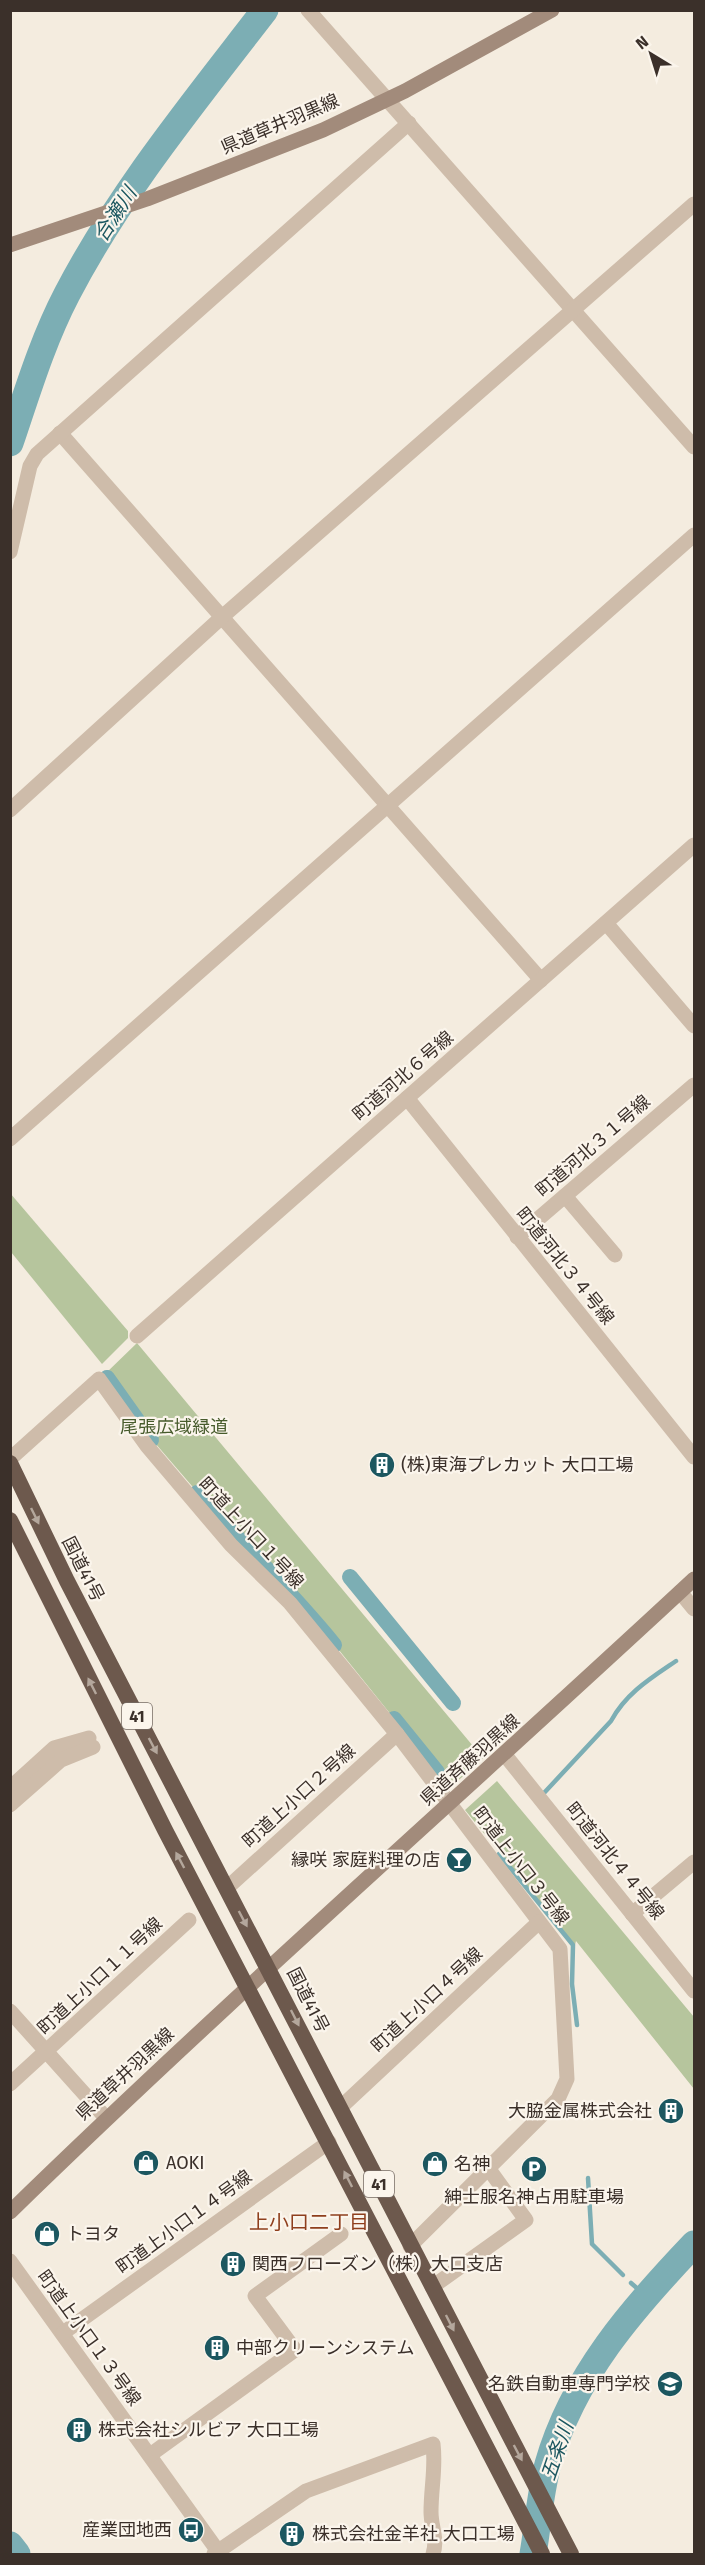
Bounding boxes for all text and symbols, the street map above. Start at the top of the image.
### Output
north arrow [621,24,681,84]
text: N [632,32,652,53]
street label: 県道草井羽黒線 [218,89,342,159]
water label: 合瀬川 [89,181,142,246]
street label: 町道河北６号線 [348,1026,458,1126]
street label: 町道河北３１号線 [531,1090,655,1202]
street label: 町道河北３４号線 [511,1203,619,1329]
park label: 尾張広域緑道 [120,1416,228,1438]
building icon: (株)東海プレカット 大口工場 [367,1450,397,1480]
place label: (株)東海プレカット 大口工場 [401,1454,633,1476]
street label: 町道上小口１号線 [194,1473,308,1593]
one-way arrow [31,1508,40,1525]
street label: 国道41号 [57,1533,109,1605]
one-way arrow [87,1678,96,1695]
road number: 41 [122,1703,152,1729]
street label: 県道斉藤羽黒線 [416,1710,524,1810]
one-way arrow [148,1738,158,1755]
street label: 町道上小口２号線 [238,1740,360,1852]
street label: 町道河北４４号線 [561,1798,669,1924]
street label: 町道上小口３号線 [468,1802,574,1930]
bar icon: 縁咲 家庭料理の店 [444,1845,474,1875]
place label: 縁咲 家庭料理の店 [291,1849,440,1871]
one-way arrow [176,1851,186,1869]
one-way arrow [238,1911,248,1928]
street label: 町道上小口１１号線 [33,1913,167,2039]
street label: 町道上小口４号線 [367,1943,487,2057]
street label: 国道41号 [282,1964,334,2036]
one-way arrow [291,2010,300,2027]
street label: 県道草井羽黒線 [71,2023,179,2125]
building icon: 大脇金属株式会社 [656,2096,686,2126]
place label: 大脇金属株式会社 [508,2100,652,2122]
shop icon: AOKI [131,2148,161,2178]
shop icon: 名神 [420,2149,450,2179]
place label: AOKI [166,2152,205,2174]
place label: 名神 [454,2153,490,2175]
parking icon: 紳士服名神占用駐車場 [519,2154,549,2184]
street label: 町道上小口１４号線 [112,2165,256,2279]
one-way arrow [343,2171,353,2188]
road number: 41 [364,2171,394,2197]
place label: 紳士服名神占用駐車場 [444,2186,624,2208]
district label: 上小口二丁目 [249,2210,369,2234]
shop icon: トヨタ [32,2219,62,2249]
place label: トヨタ [66,2223,120,2245]
building icon: 関西フローズン（株）大口支店 [218,2249,248,2279]
place label: 関西フローズン（株）大口支店 [252,2253,503,2275]
street label: 町道上小口１３号線 [32,2266,146,2410]
one-way arrow [445,2315,455,2332]
building icon: 中部クリーンシステム [202,2333,232,2363]
place label: 中部クリーンシステム [236,2337,415,2359]
school or university icon: 名鉄自動車専門学校 [655,2369,685,2399]
place label: 名鉄自動車専門学校 [488,2373,650,2395]
building icon: 株式会社シルビア 大口工場 [64,2415,94,2445]
water label: 五条川 [536,2417,579,2483]
place label: 株式会社シルビア 大口工場 [98,2419,319,2441]
one-way arrow [513,2445,523,2462]
bus stop icon: 産業団地西 [176,2515,206,2545]
place label: 産業団地西 [82,2519,172,2541]
building icon: 株式会社金羊社 大口工場 [277,2519,307,2549]
place label: 株式会社金羊社 大口工場 [312,2523,515,2545]

